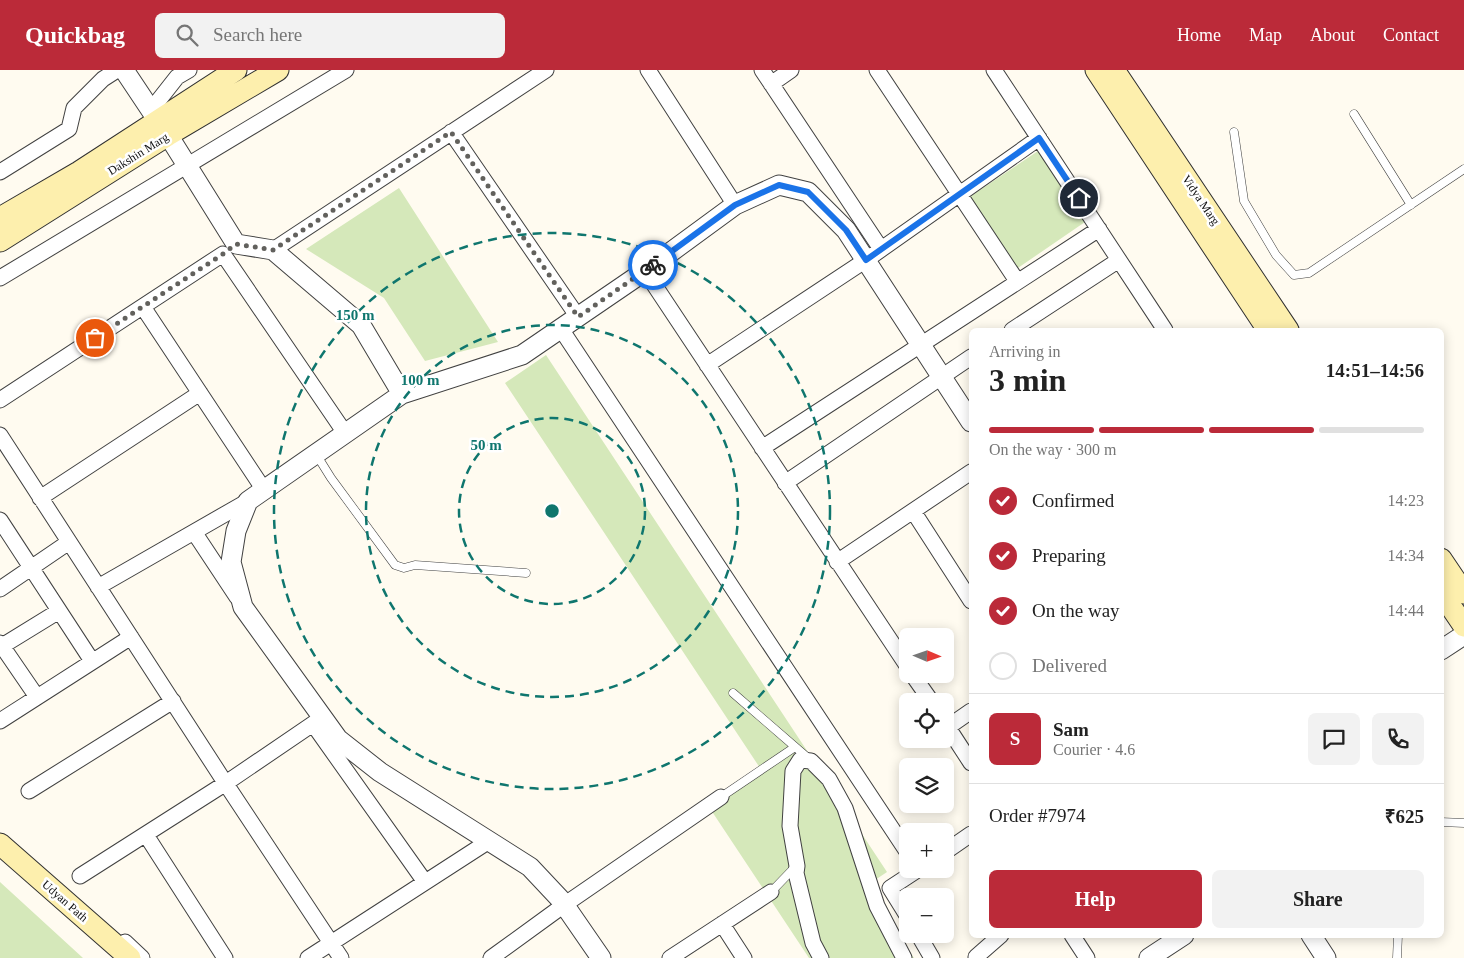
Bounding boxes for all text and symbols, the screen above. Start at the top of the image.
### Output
search box [155,13,505,58]
icon: search [173,21,201,49]
text: Quickbag [25,22,125,48]
text: Search here [213,24,302,45]
text: Home [1177,25,1221,45]
text: Map [1249,25,1282,45]
text: About [1310,25,1355,45]
text: Contact [1383,25,1439,45]
street label: Dakshin Marg [105,130,171,178]
street label: Vidya Marg [1179,172,1223,228]
pin [1058,177,1100,219]
icon: home [1065,184,1093,212]
courier [628,240,678,290]
icon: bike [639,251,667,279]
text: 150 m [336,307,375,323]
pin [74,317,116,359]
icon: bag [81,324,109,352]
text: Arriving in [989,343,1061,360]
text: 14:51–14:56 [1326,360,1424,381]
text: 3 min [989,362,1066,398]
text: 100 m [401,372,440,388]
text: 50 m [470,437,502,453]
text: On the way · 300 m [989,441,1117,458]
icon: check [989,487,1017,515]
text: Confirmed [1032,490,1114,511]
text: 14:23 [1388,492,1424,509]
centre of rings [543,502,561,520]
icon: check [989,542,1017,570]
text: Preparing [1032,545,1106,566]
text: 14:34 [1388,547,1424,564]
icon: check [989,597,1017,625]
text: On the way [1032,600,1120,621]
text: 14:44 [1388,602,1424,619]
north arrow [899,628,954,682]
map controls [899,628,954,943]
text: Delivered [1032,655,1107,676]
button: locate [899,693,954,748]
button: chat [1308,713,1360,765]
button: phone [1372,713,1424,765]
text: Sam [1053,719,1089,740]
text: S [1010,728,1020,749]
text: Courier · 4.6 [1053,741,1135,758]
button: layers [899,758,954,813]
text: Order #7974 [989,805,1086,826]
text: ₹625 [1385,806,1424,827]
button: + [899,823,954,878]
button: Help [989,870,1202,928]
button: Share [1212,870,1424,928]
street label: Udyan Path [39,877,91,925]
button: − [899,888,954,943]

